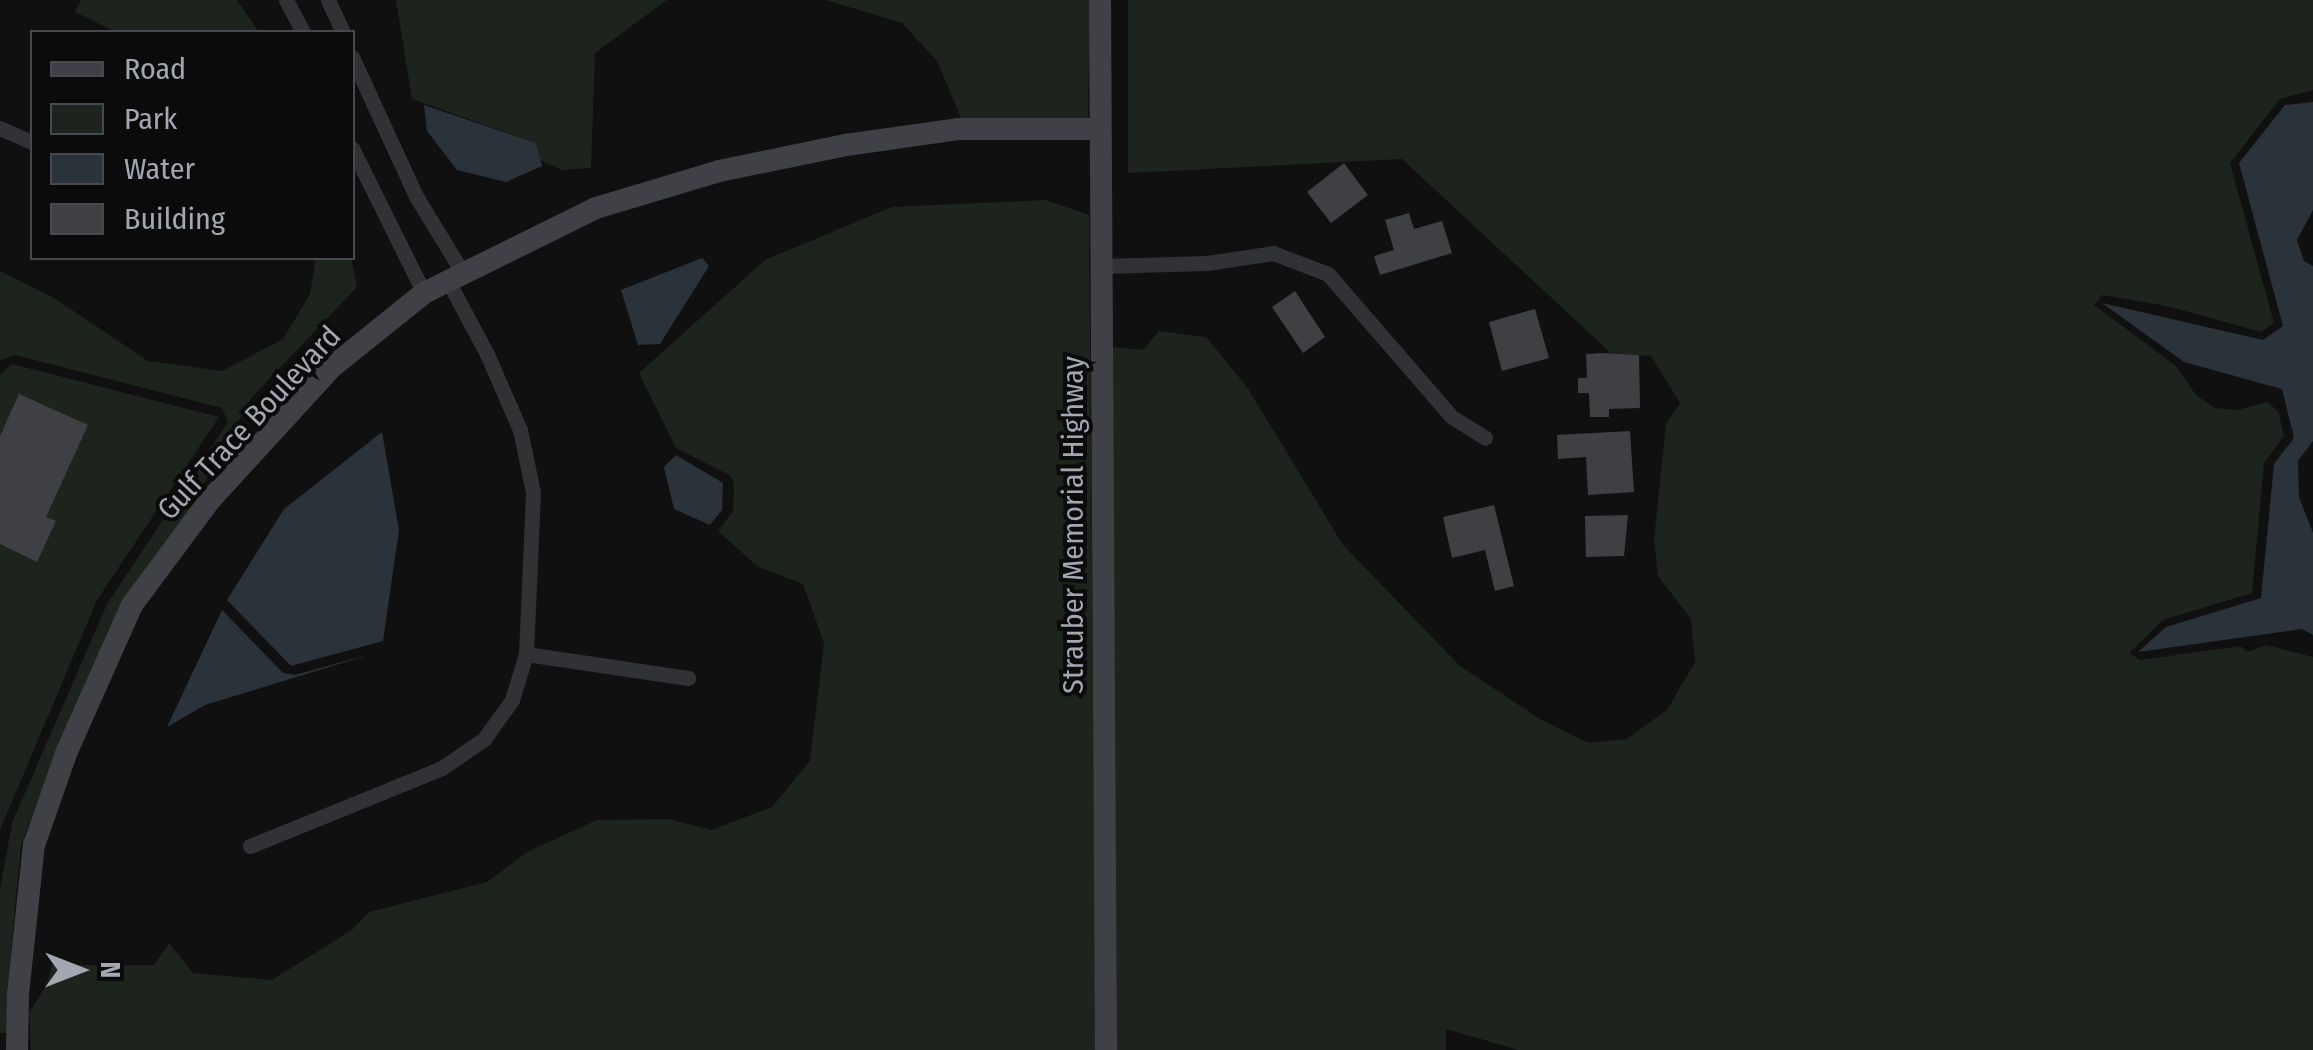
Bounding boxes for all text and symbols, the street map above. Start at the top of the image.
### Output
legend [30,30,355,260]
text: Road [124,51,186,87]
text: Park [124,101,177,137]
text: Water [124,151,195,187]
text: Building [124,201,225,237]
street label: Gulf Trace Boulevard [150,319,348,527]
street label: Strauber Memorial Highway [1055,356,1091,694]
north arrow [30,920,130,1020]
text: N [94,962,127,978]

